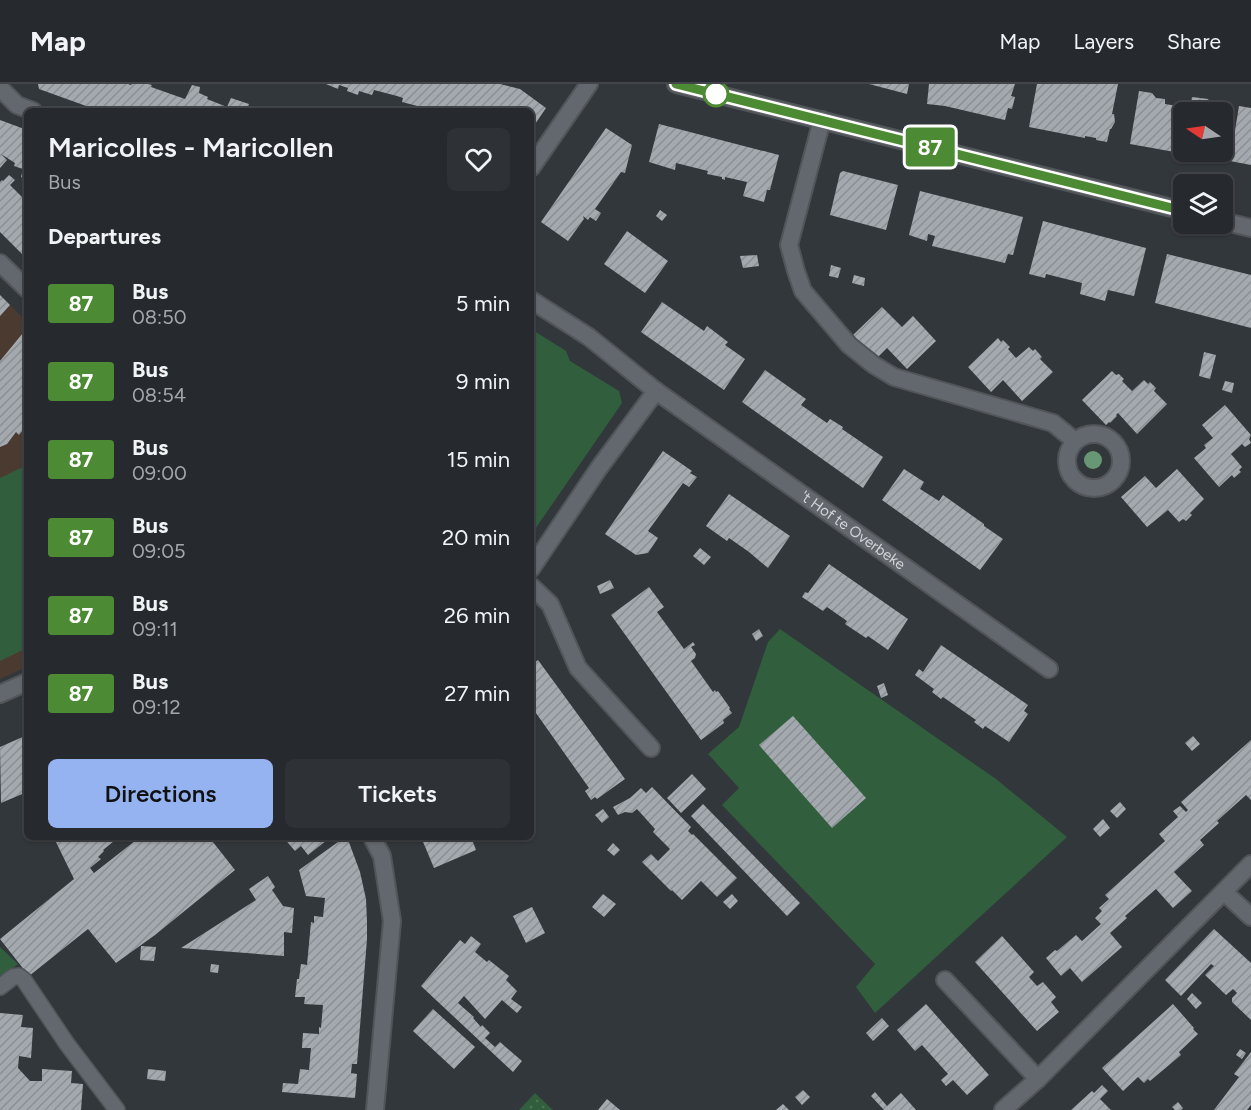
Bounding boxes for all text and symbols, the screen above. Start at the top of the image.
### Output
text: Map [30,24,86,58]
text: Map [1000,29,1040,54]
text: Layers [1073,29,1134,54]
text: Share [1167,29,1221,54]
unlabelled marker [703,81,729,107]
north arrow [1173,102,1233,162]
map controls [1173,102,1233,234]
button: heart [447,128,510,191]
line badge: 87 [903,128,957,166]
text: Maricolles - Maricollen [48,130,334,164]
text: 87 [918,135,942,160]
text: Bus [48,170,81,194]
button: layers [1173,174,1233,234]
text: Departures [48,223,161,250]
text: Bus [132,278,168,305]
text: 5 min [456,290,510,317]
text: 87 [69,291,93,316]
text: 08:50 [132,305,186,329]
text: Bus [132,356,168,383]
text: 9 min [456,368,510,395]
text: 87 [69,369,93,394]
text: 08:54 [132,383,186,407]
text: Bus [132,434,168,461]
text: 15 min [447,446,510,473]
text: 87 [69,447,93,472]
text: 09:00 [132,461,187,485]
street label: 't Hof te Overbeke [797,487,909,573]
text: Bus [132,512,168,539]
text: 20 min [442,524,510,551]
text: 87 [69,525,93,550]
text: 09:05 [132,539,186,563]
text: Bus [132,590,168,617]
text: 26 min [444,602,510,629]
text: 87 [69,603,93,628]
text: 09:11 [132,617,178,641]
text: Bus [132,668,168,695]
text: 27 min [444,680,510,707]
text: 87 [69,681,93,706]
text: 09:12 [132,695,181,719]
button: Directions [48,759,273,828]
button: Tickets [285,759,510,828]

